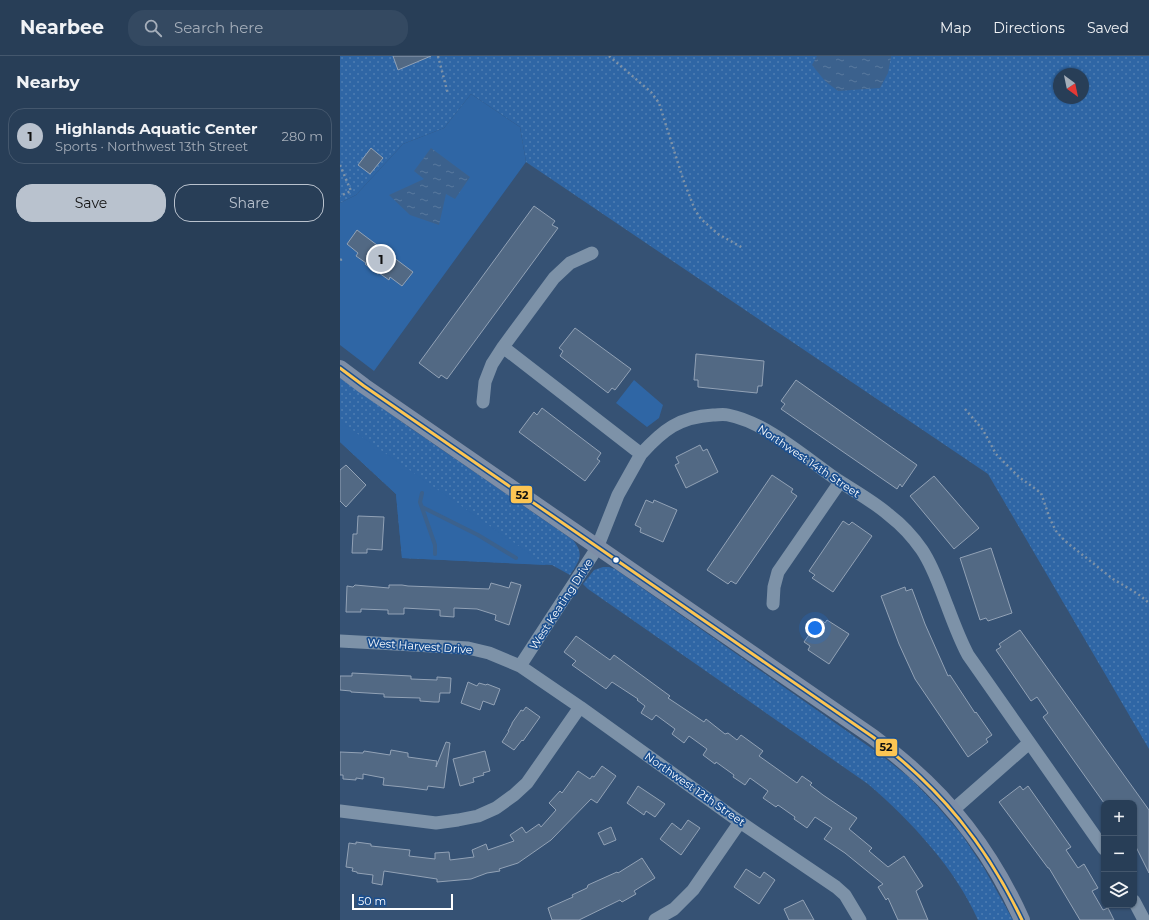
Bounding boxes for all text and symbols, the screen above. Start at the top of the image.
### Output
search box [128,10,408,46]
text: Nearbee [20,16,104,39]
icon: search [142,17,164,39]
text: Search here [174,18,263,37]
text: Map [940,19,971,37]
text: Directions [993,19,1065,37]
text: Saved [1087,19,1129,37]
north arrow [1053,68,1089,104]
text: Nearby [16,72,80,92]
text: Highlands Aquatic Center [55,119,257,138]
text: 1 [27,128,33,144]
text: 280 m [282,128,323,144]
text: Sports · Northwest 13th Street [55,138,248,154]
button: Save [16,184,166,222]
button: Share [174,184,324,222]
pin: 1 [368,244,394,274]
street label: Northwest 14th Street [755,422,863,501]
line badge: 52 [510,485,533,504]
text: 52 [516,488,529,502]
unlabelled marker [611,555,621,565]
street label: West Keating Drive [526,556,596,652]
your location [805,618,825,638]
street label: West Harvest Drive [367,635,473,657]
line badge: 52 [875,738,898,757]
text: 52 [880,740,893,754]
street label: Northwest 12th Street [642,749,748,829]
map controls [1101,800,1137,908]
button: + [1101,800,1137,836]
button: − [1101,836,1137,872]
button: layers [1101,872,1137,908]
scale bar [352,892,453,911]
text: 50 m [358,894,386,908]

